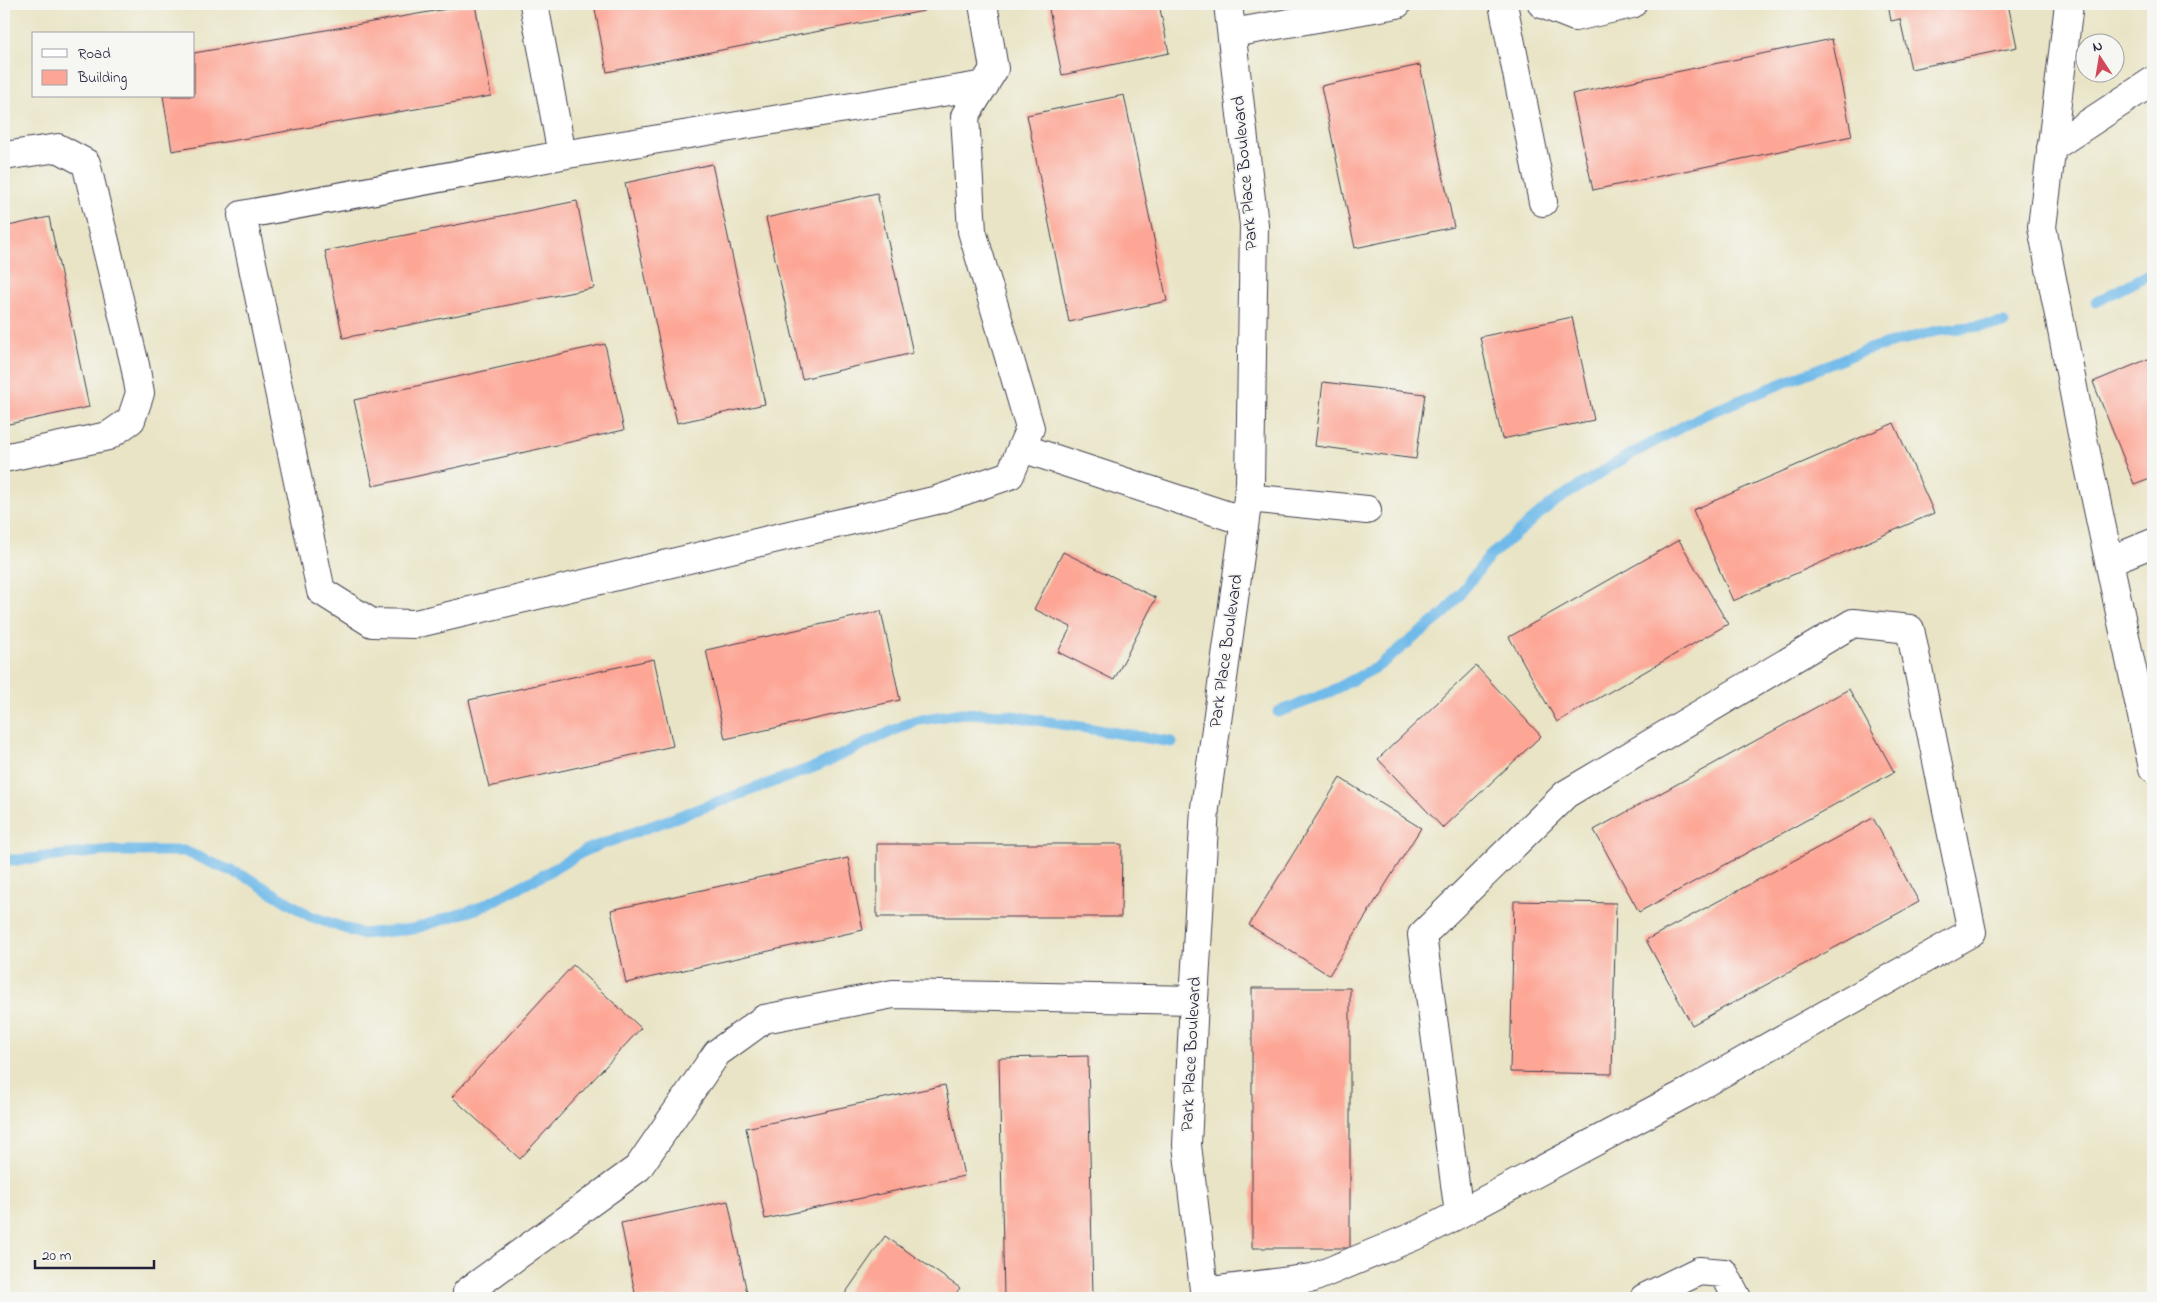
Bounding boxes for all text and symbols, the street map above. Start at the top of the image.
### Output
legend [32,32,195,98]
north arrow [2074,32,2124,82]
text: N [2091,35,2104,58]
text: Road [78,43,111,65]
text: Building [77,67,127,90]
street label: Park Place Boulevard [1226,95,1266,251]
street label: Park Place Boulevard [1203,573,1251,729]
street label: Park Place Boulevard [1175,976,1209,1132]
scale bar [35,1237,154,1269]
text: 20 m [42,1245,72,1267]

